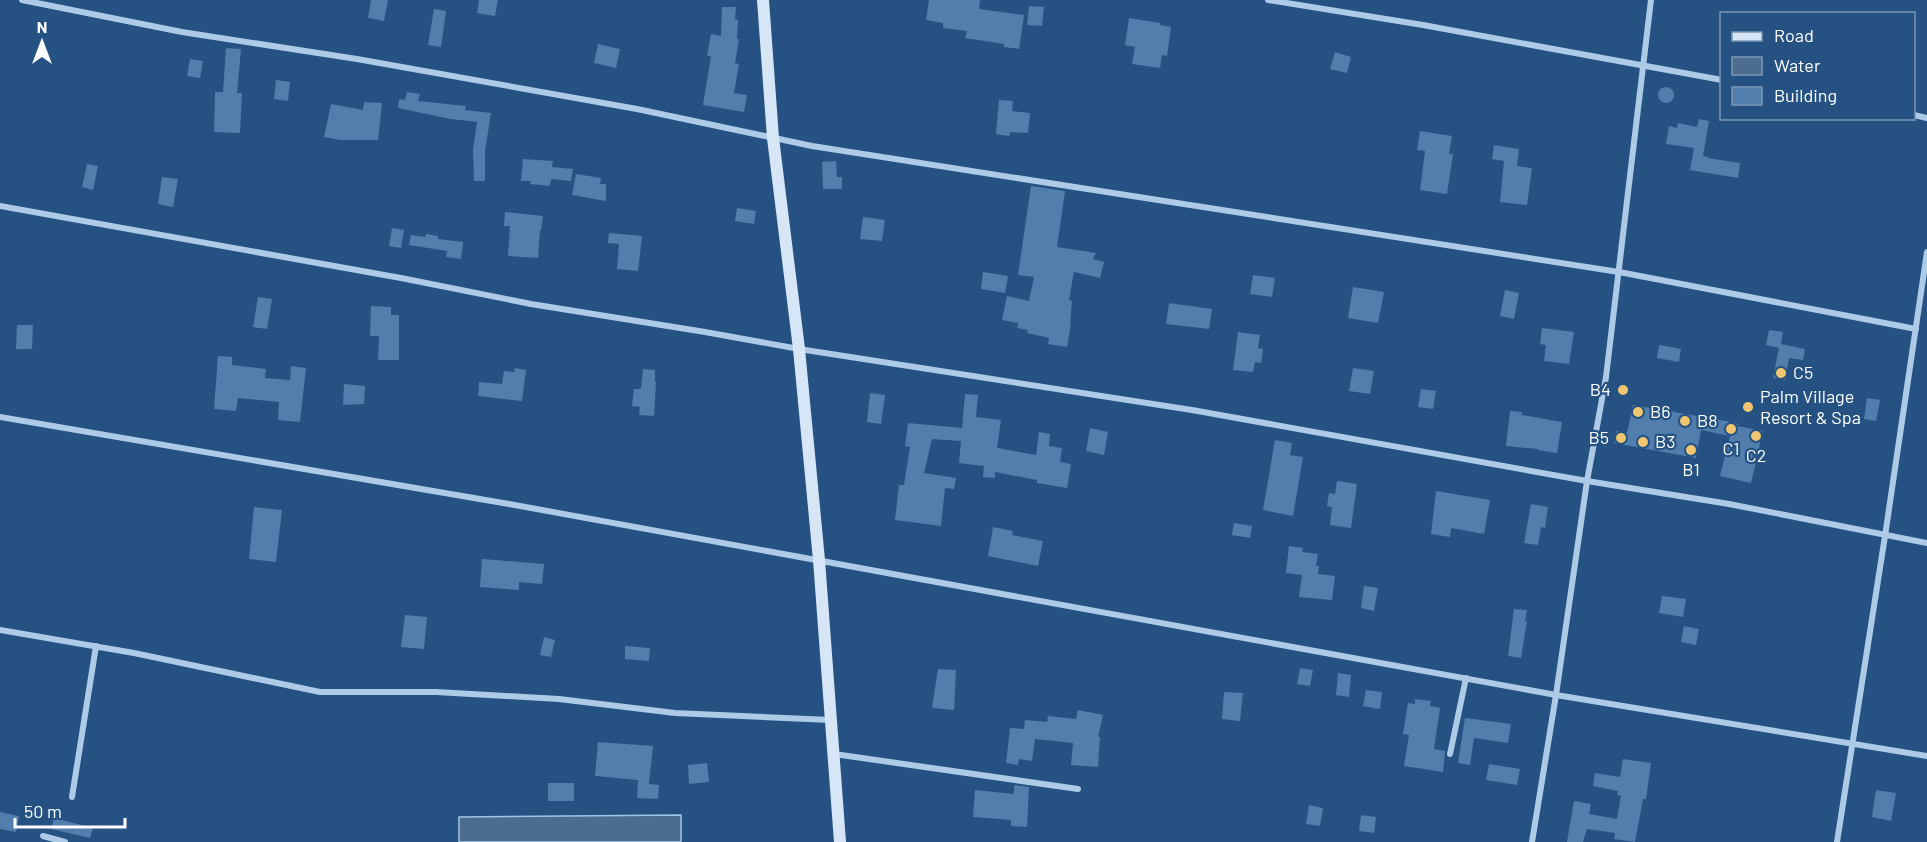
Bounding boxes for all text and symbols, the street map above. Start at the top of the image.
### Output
north arrow [12,12,72,72]
legend [1720,12,1915,120]
text: N [37,17,47,36]
text: Road [1774,24,1814,46]
text: Water [1774,54,1821,76]
text: Building [1774,84,1837,106]
place label: C5 [1793,361,1813,383]
marker: C5 [1774,366,1788,380]
place label: B4 [1590,378,1611,400]
marker: B4 [1616,383,1630,397]
place label: Palm Village Resort & Spa [1760,385,1861,428]
place label: B6 [1650,400,1671,422]
marker: Palm Village Resort & Spa [1741,400,1755,414]
marker: B6 [1631,405,1645,419]
place label: B8 [1697,409,1718,431]
marker: B8 [1678,414,1692,428]
marker: C1 [1724,422,1738,436]
place label: B5 [1588,426,1609,448]
marker: C2 [1749,429,1763,443]
place label: B3 [1655,430,1676,452]
marker: B5 [1614,431,1628,445]
marker: B3 [1636,435,1650,449]
place label: C1 [1722,437,1740,459]
marker: B1 [1684,443,1698,457]
place label: C2 [1746,444,1766,466]
place label: B1 [1682,458,1700,480]
scale bar [15,791,124,829]
text: 50 m [24,800,62,822]

